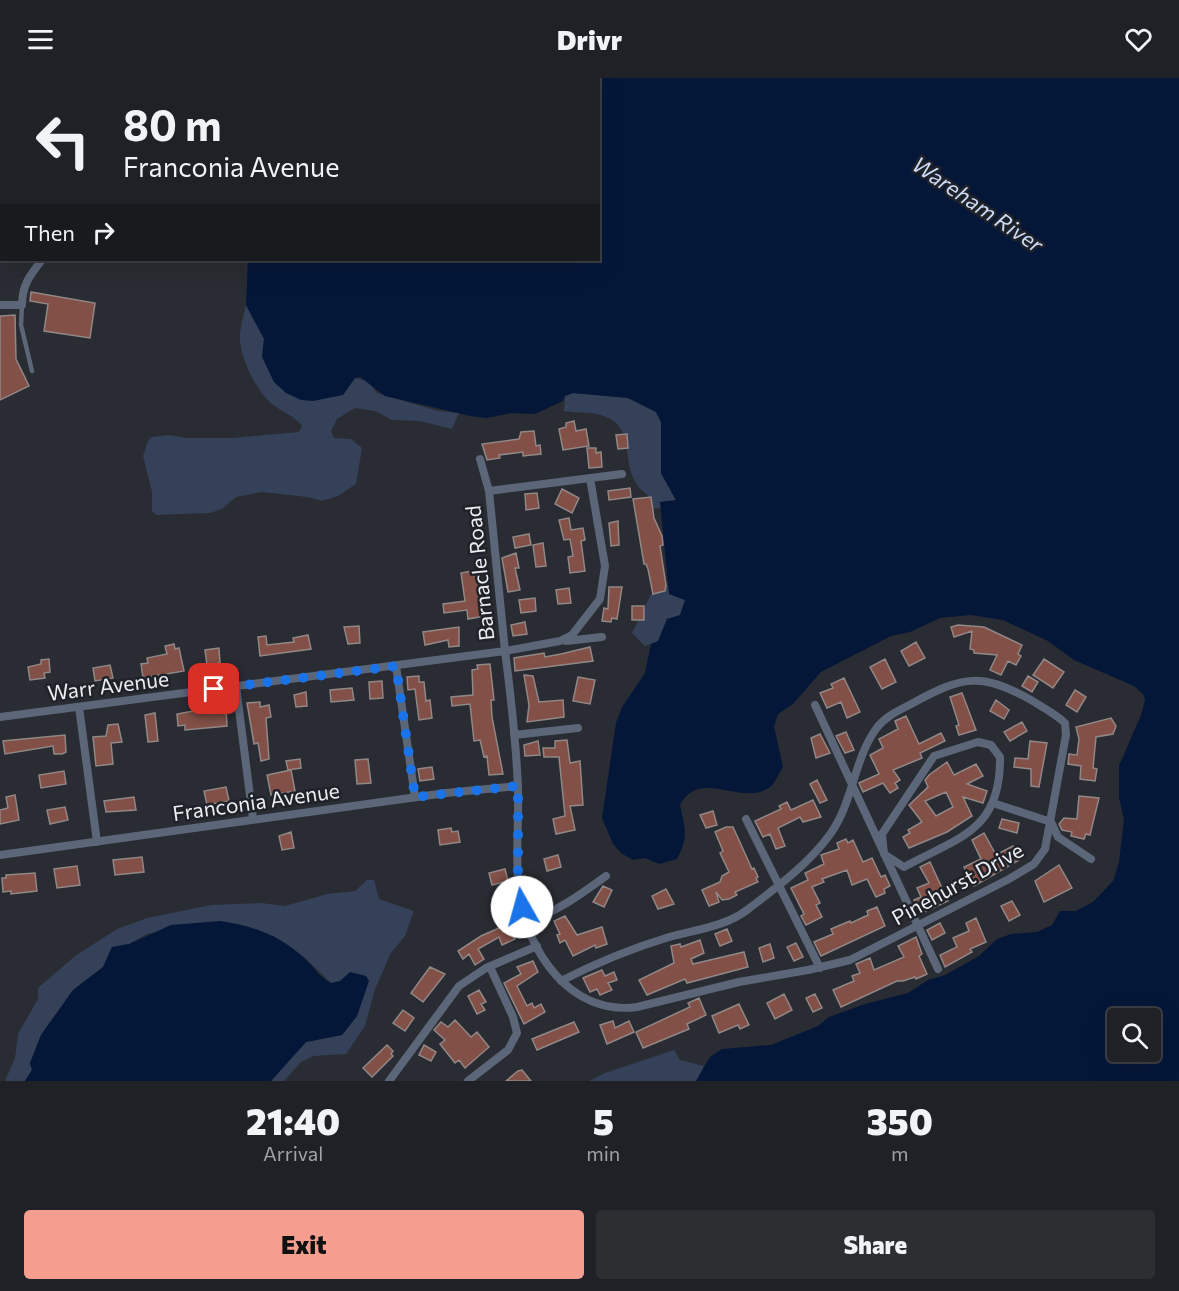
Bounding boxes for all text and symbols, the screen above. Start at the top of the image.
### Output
icon: menu [24,23,57,56]
text: Drivr [557,23,622,56]
icon: heart [1122,23,1155,56]
text: 80 m [123,98,222,150]
icon: left [24,102,102,180]
text: Franconia Avenue [123,150,339,183]
water label: Wareham River [907,150,1050,258]
icon: right [87,216,120,249]
text: Then [24,219,75,246]
street label: Barnacle Road [459,504,499,642]
pin [188,663,239,714]
street label: Warr Avenue [46,665,170,705]
icon: arrive [197,672,230,705]
street label: Franconia Avenue [171,777,341,825]
street label: Pinehurst Drive [887,837,1027,929]
position arrow [490,875,554,939]
map controls [1107,1008,1161,1062]
button: search [1107,1008,1161,1062]
text: 21:40 [246,1098,340,1142]
text: 5 [593,1098,614,1142]
text: 350 [866,1098,933,1142]
text: Arrival [263,1141,323,1165]
text: min [586,1141,620,1165]
text: m [891,1141,908,1165]
button: Exit [24,1210,584,1279]
button: Share [596,1210,1155,1279]

